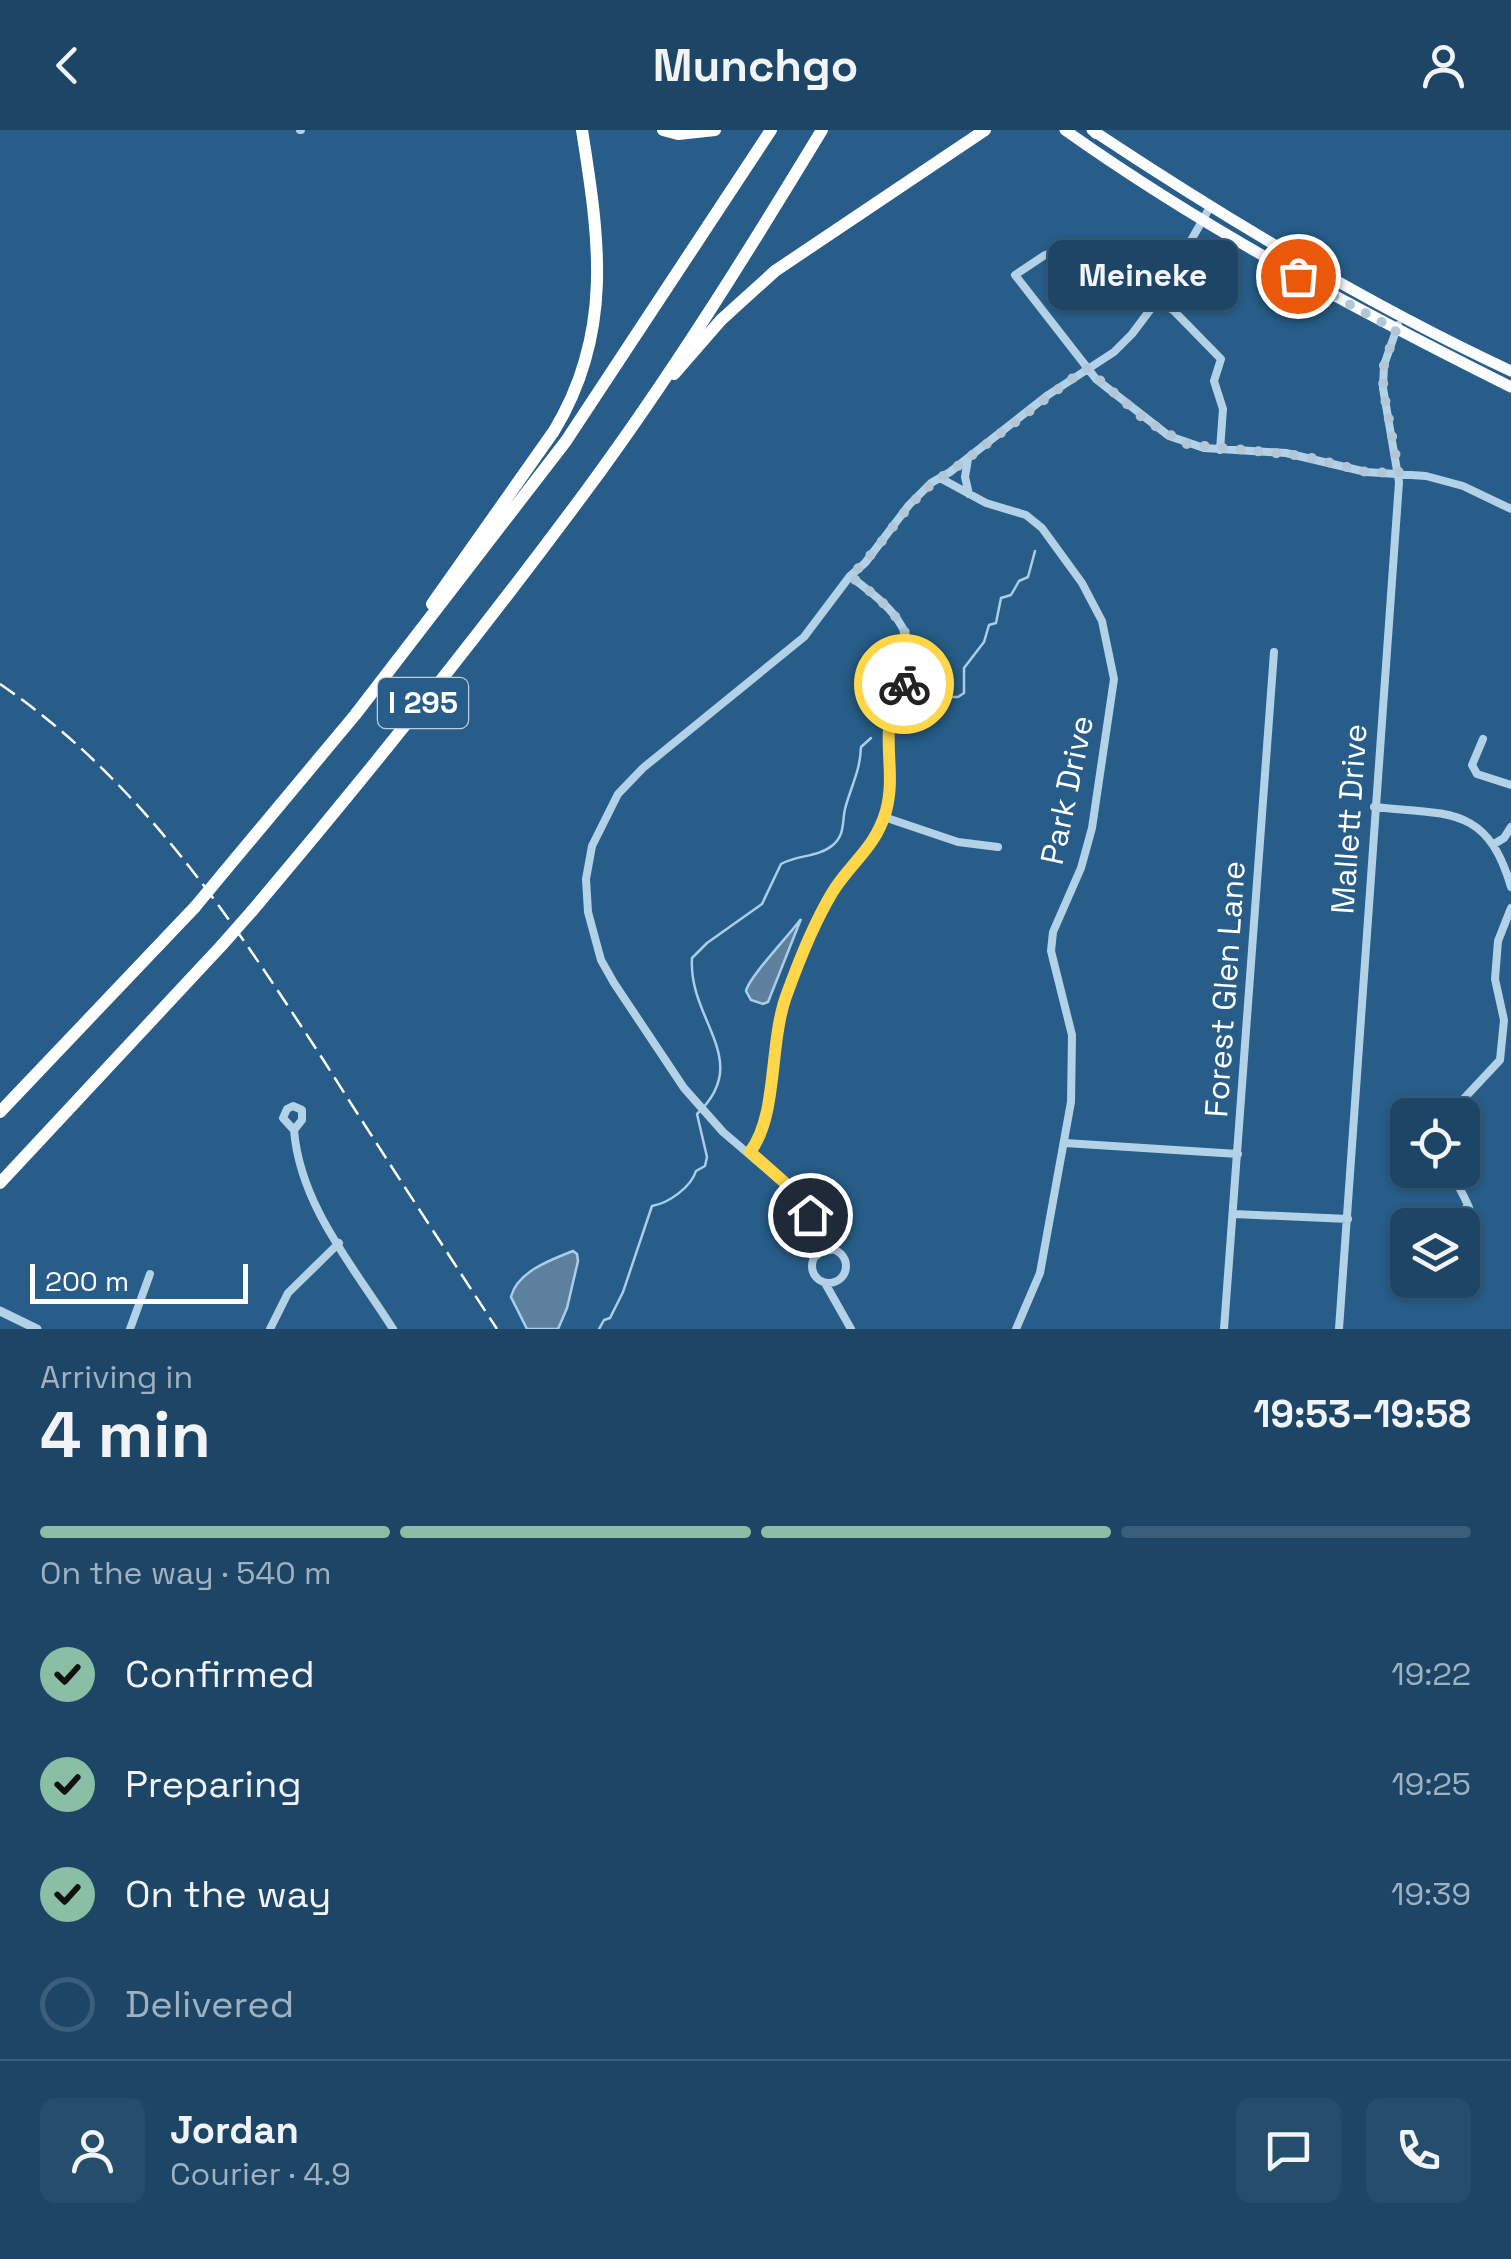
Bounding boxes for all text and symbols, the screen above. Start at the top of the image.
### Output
text: Munchgo [653,37,858,94]
icon: back [40,38,95,93]
icon: person [1416,38,1471,93]
pin [1256,234,1341,319]
callout: Meineke [1048,241,1238,311]
icon: bag [1271,249,1326,304]
text: Meineke [1079,255,1207,295]
courier [854,634,954,734]
icon: bike [877,657,932,712]
road number: I 295 [378,678,468,728]
street label: Park Drive [1032,712,1102,868]
street label: Mallett Drive [1322,723,1376,915]
street label: Forest Glen Lane [1196,859,1254,1119]
map controls [1390,1098,1480,1298]
button: locate [1390,1098,1480,1188]
pin [768,1173,853,1258]
icon: home [783,1188,838,1243]
button: layers [1390,1208,1480,1298]
scale bar [30,1259,248,1304]
text: 200 m [45,1263,129,1299]
text: Arriving in [40,1357,193,1397]
text: 19:53–19:58 [1253,1390,1471,1438]
text: 4 min [40,1393,211,1476]
text: On the way · 540 m [40,1553,332,1593]
icon: check [40,1647,95,1702]
text: Confirmed [125,1650,315,1698]
text: 19:22 [1391,1654,1471,1694]
icon: check [40,1757,95,1812]
text: Preparing [125,1760,302,1808]
text: 19:25 [1391,1764,1471,1804]
icon: check [40,1867,95,1922]
text: On the way [125,1870,331,1918]
text: 19:39 [1391,1874,1471,1914]
text: Delivered [125,1980,294,2028]
button: person [40,2098,145,2203]
button: chat [1236,2098,1341,2203]
button: phone [1366,2098,1471,2203]
text: Jordan [170,2106,299,2154]
text: Courier · 4.9 [170,2154,351,2194]

